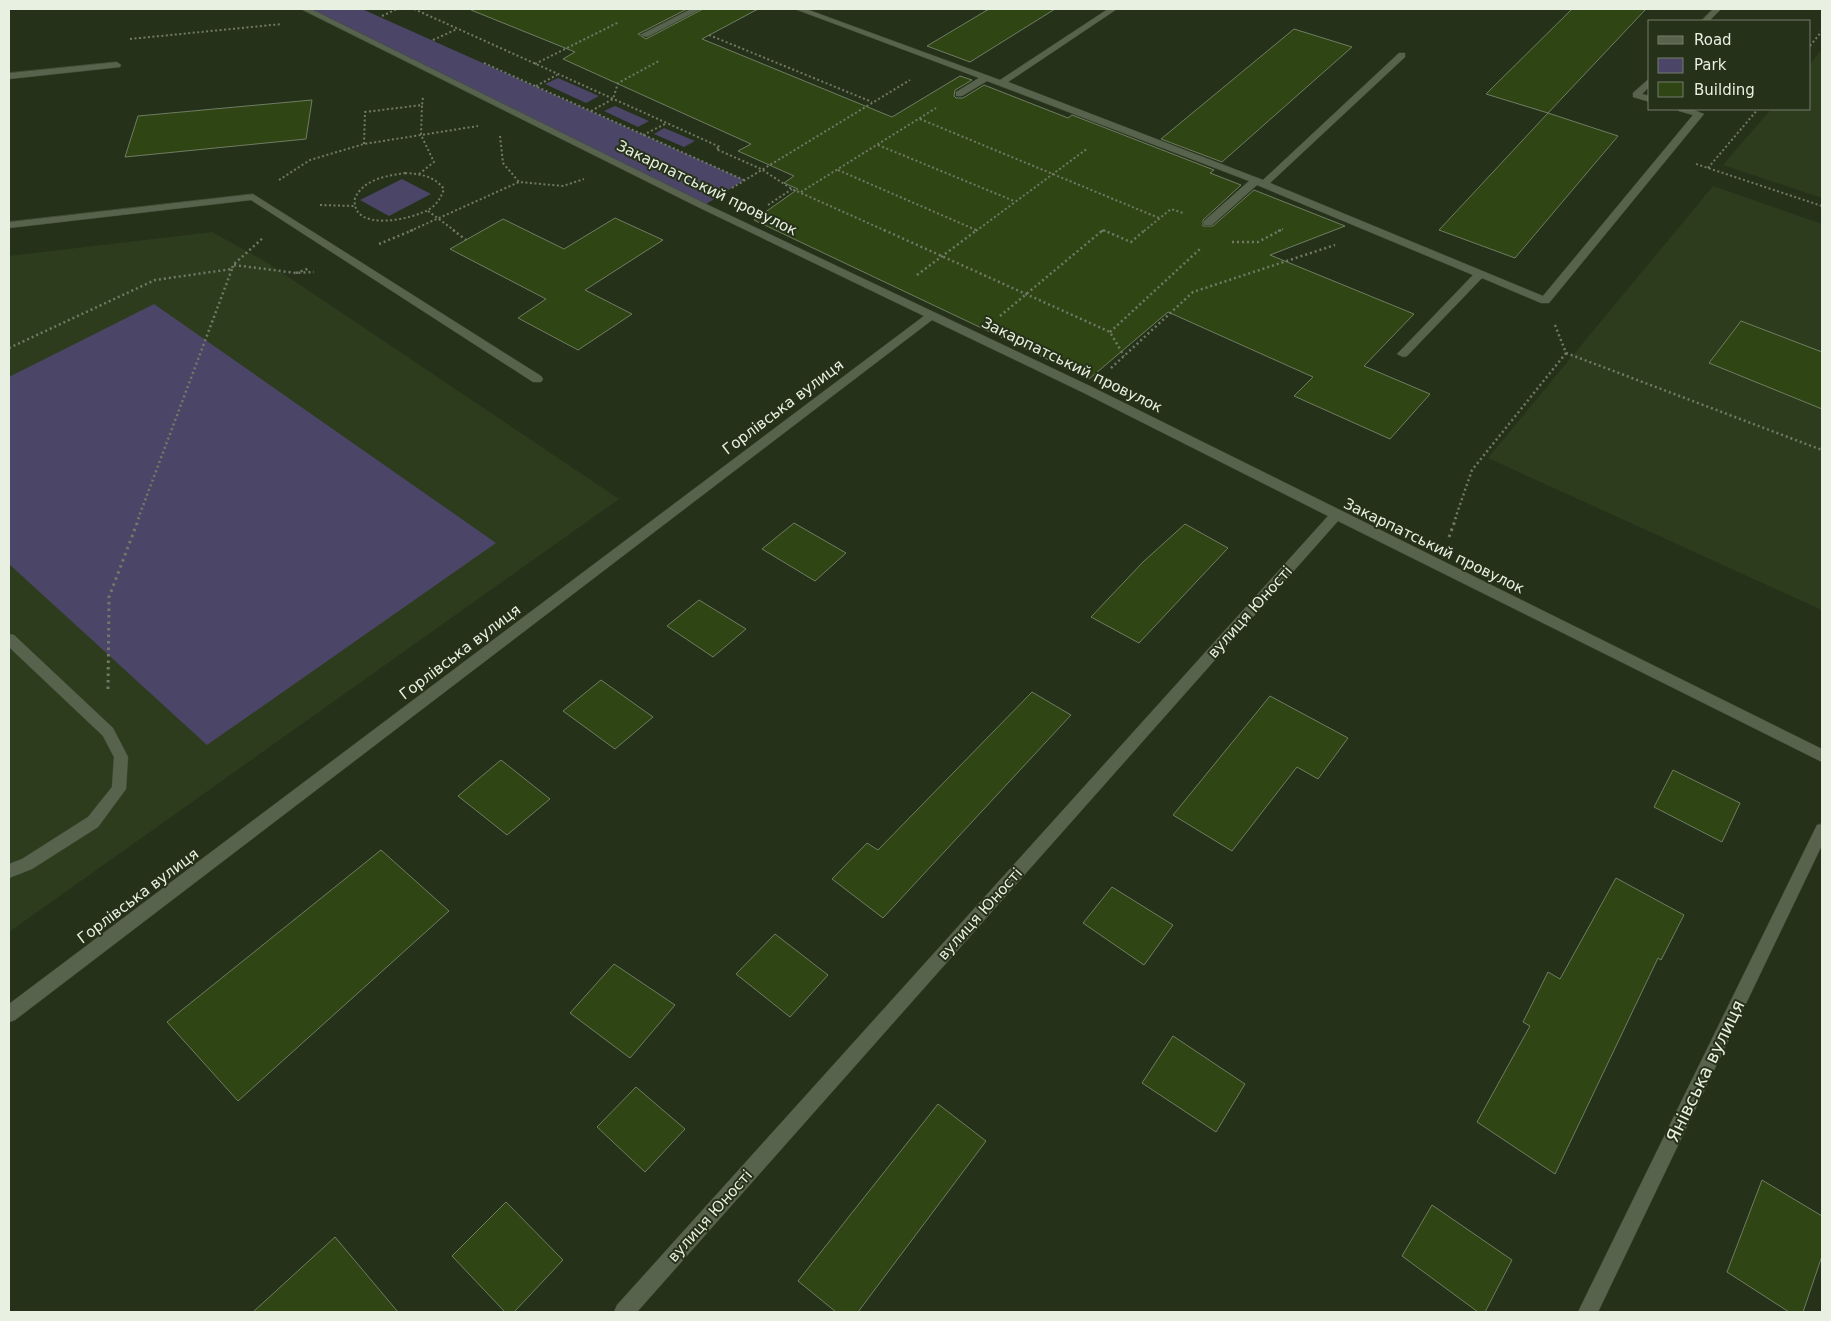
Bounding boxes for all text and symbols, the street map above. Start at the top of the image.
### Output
legend [1648,20,1811,110]
text: Road [1694,31,1732,49]
text: Park [1694,56,1727,74]
text: Building [1694,81,1755,99]
street label: Закарпатський провулок [614,136,800,240]
street label: Закарпатський провулок [979,313,1165,417]
street label: Горлівська вулиця [719,356,847,458]
street label: Закарпатський провулок [1341,494,1527,598]
street label: вулиця Юності [1204,562,1296,662]
street label: Горлівська вулиця [396,601,524,703]
street label: Горлівська вулиця [74,845,202,947]
street label: вулиця Юності [934,864,1026,964]
street label: Янівська вулиця [1661,996,1749,1146]
street label: вулиця Юності [664,1166,756,1266]

